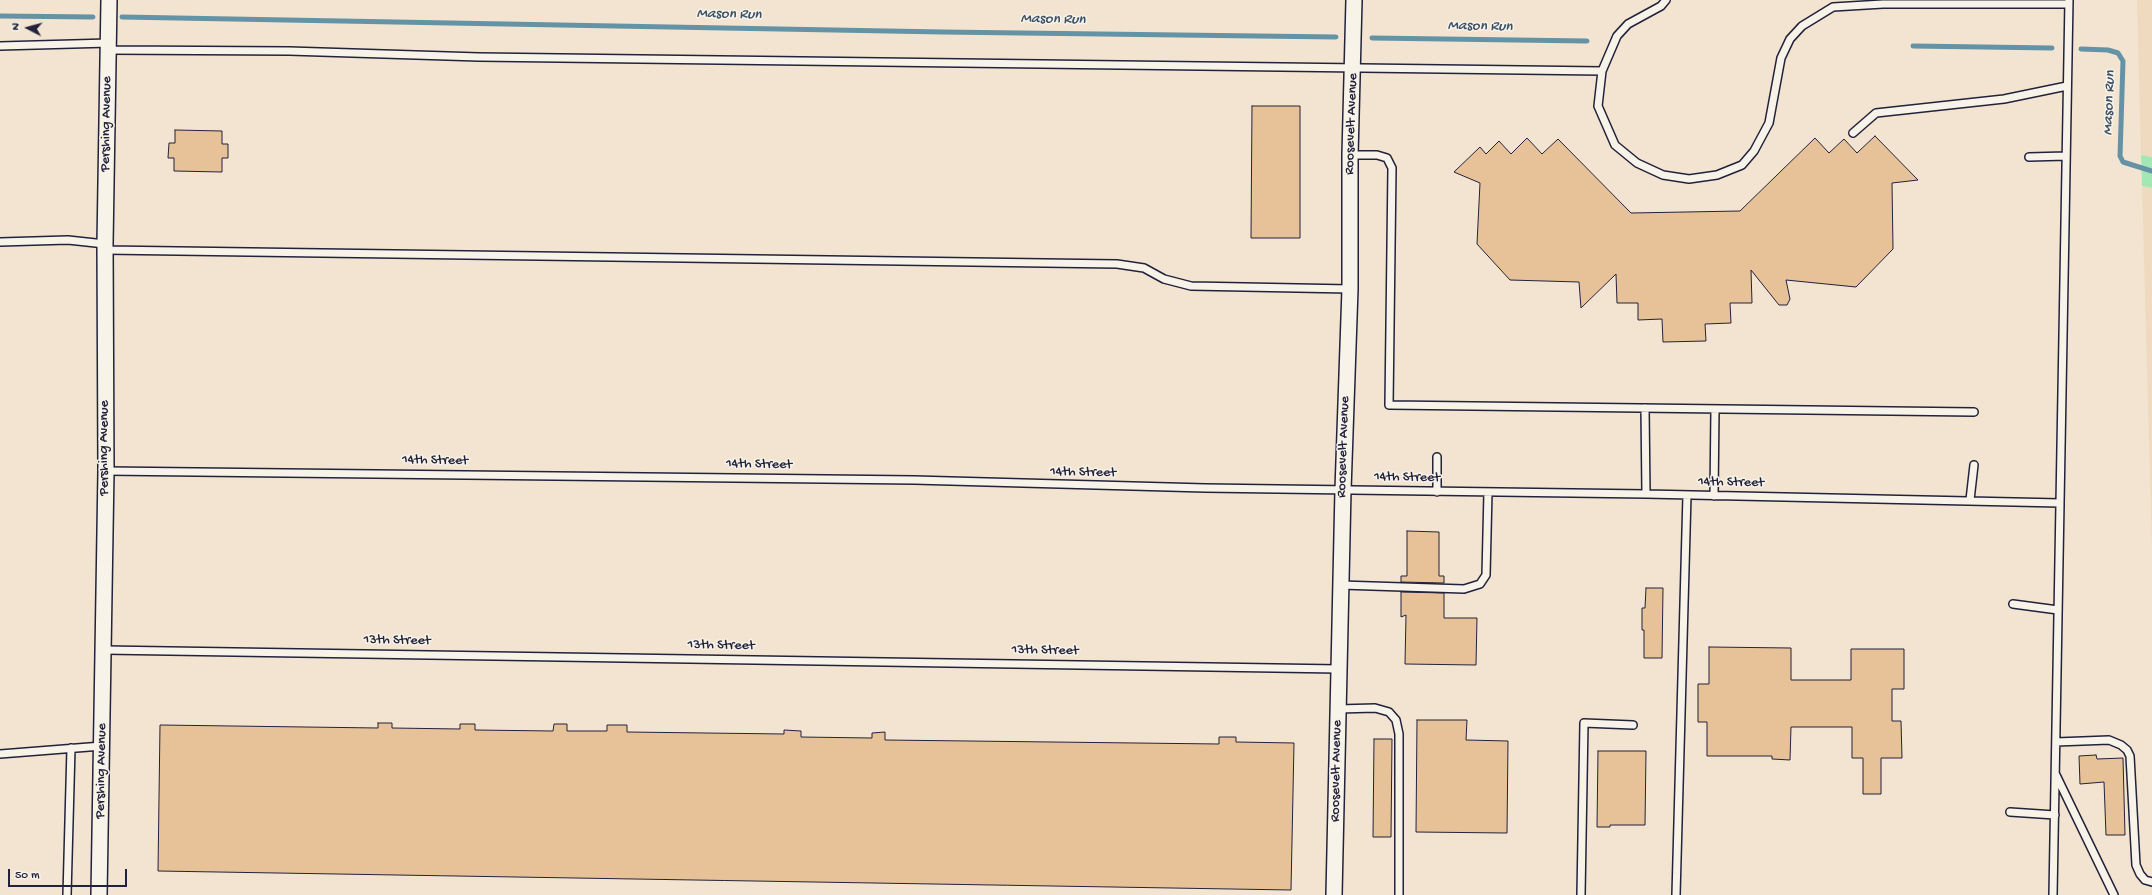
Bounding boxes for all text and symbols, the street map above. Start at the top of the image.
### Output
water label: Mason Run [696,5,762,25]
north arrow [8,8,48,48]
water label: Mason Run [1020,10,1086,30]
water label: Mason Run [1447,17,1513,37]
text: N [10,23,22,31]
water label: Mason Run [2100,70,2120,136]
street label: Roosevelt Avenue [1342,73,1362,175]
street label: Pershing Avenue [98,76,116,172]
street label: Roosevelt Avenue [1334,396,1354,498]
street label: Pershing Avenue [97,400,113,496]
street label: 14th Street [402,452,468,470]
street label: 14th Street [726,456,792,474]
street label: 14th Street [1050,464,1116,482]
street label: 14th Street [1374,469,1440,487]
street label: 14th Street [1698,474,1764,492]
street label: 13th Street [363,632,431,650]
street label: 13th Street [687,637,755,655]
street label: 13th Street [1011,642,1079,660]
street label: Roosevelt Avenue [1328,720,1346,822]
street label: Pershing Avenue [93,723,111,819]
scale bar [10,861,129,887]
text: 50 m [15,869,40,883]

